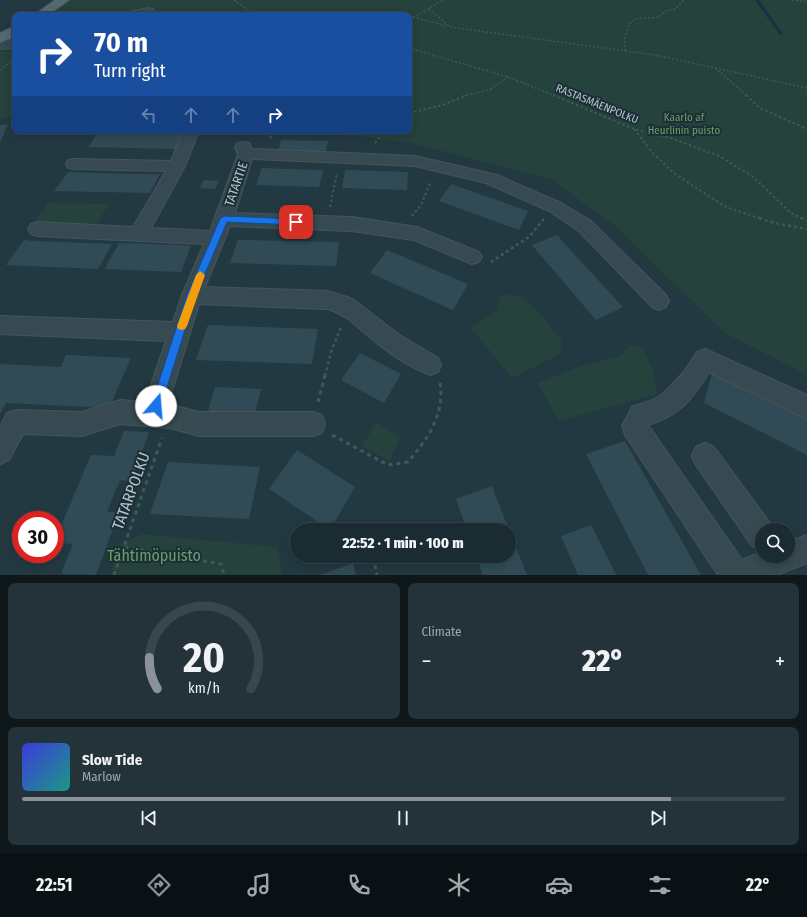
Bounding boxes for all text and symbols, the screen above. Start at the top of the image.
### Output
text: 70 m [94,26,148,59]
icon: right [28,28,80,80]
text: Turn right [94,60,166,82]
street label: RASTASMÄENPOLKU [554,82,640,126]
icon: left [138,104,160,126]
icon: ahead [180,104,202,126]
icon: ahead [222,104,244,126]
icon: right [264,104,286,126]
park label: Kaarlo af Heurlinin puisto [648,111,721,137]
street label: TATARTIE [221,160,251,208]
pin [279,205,313,239]
icon: arrive [285,211,307,233]
position arrow [135,385,177,427]
street label: TATARPOLKU [108,450,154,532]
speed limit sign: 30 [12,511,64,563]
map controls [755,523,795,563]
button: search [755,523,795,563]
text: 22:52 · 1 min · 100 m [342,534,464,552]
park label: Tähtimöpuisto [107,546,201,565]
text: Climate [422,624,462,639]
text: 20 [182,633,225,683]
text: 22° [582,643,624,679]
text: − [422,648,431,675]
text: + [775,648,785,675]
text: km/h [188,680,220,697]
text: Slow Tide [82,751,142,769]
text: Marlow [82,769,121,784]
icon: previous [138,807,160,829]
icon: pause [392,807,414,829]
icon: next [647,807,669,829]
icon: directions [145,871,173,899]
icon: music [245,871,273,899]
icon: phone [345,871,373,899]
icon: climate [445,871,473,899]
icon: car [545,871,573,899]
icon: filters [646,871,674,899]
text: 22:51 [36,874,73,896]
text: 22° [746,874,771,896]

